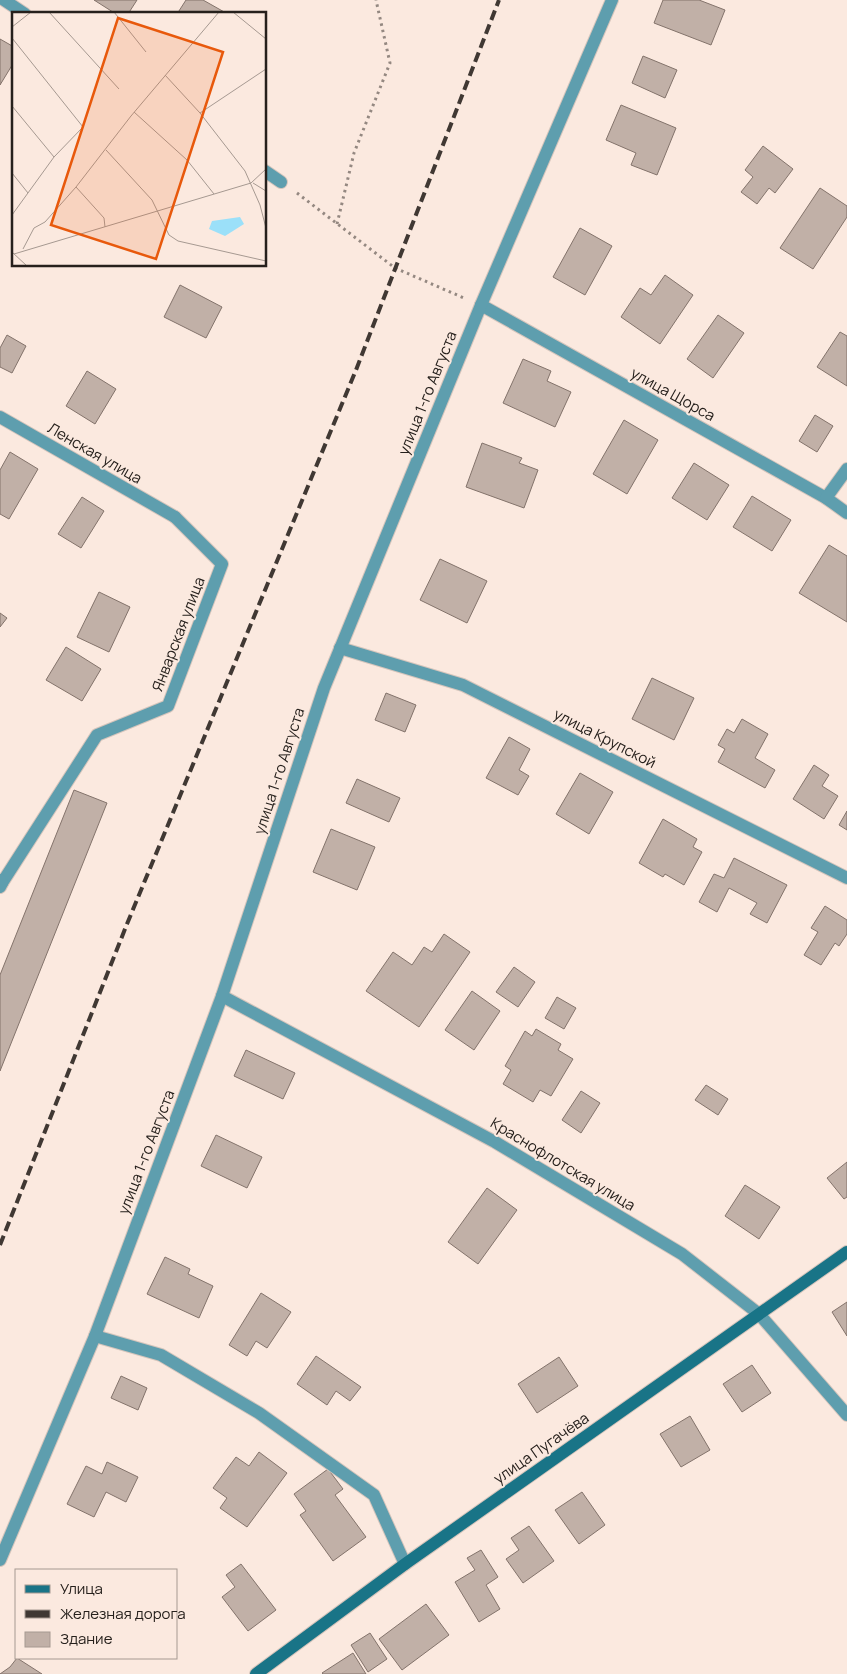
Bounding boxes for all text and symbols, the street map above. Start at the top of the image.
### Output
inset map [12,12,266,266]
street label: улица 1-го Августа [393,328,461,458]
street label: улица Щорса [627,362,719,426]
street label: Ленская улица [44,417,146,489]
street label: Январская улица [146,574,210,694]
street label: улица Крупской [550,703,660,773]
street label: улица 1-го Августа [249,705,309,837]
street label: улица 1-го Августа [113,1087,179,1217]
street label: Краснофлотская улица [487,1112,639,1216]
street label: улица Пугачёва [489,1407,593,1489]
legend [15,1569,178,1659]
text: Улица [60,1578,103,1599]
text: Железная дорога [60,1603,185,1624]
text: Здание [60,1628,113,1649]

